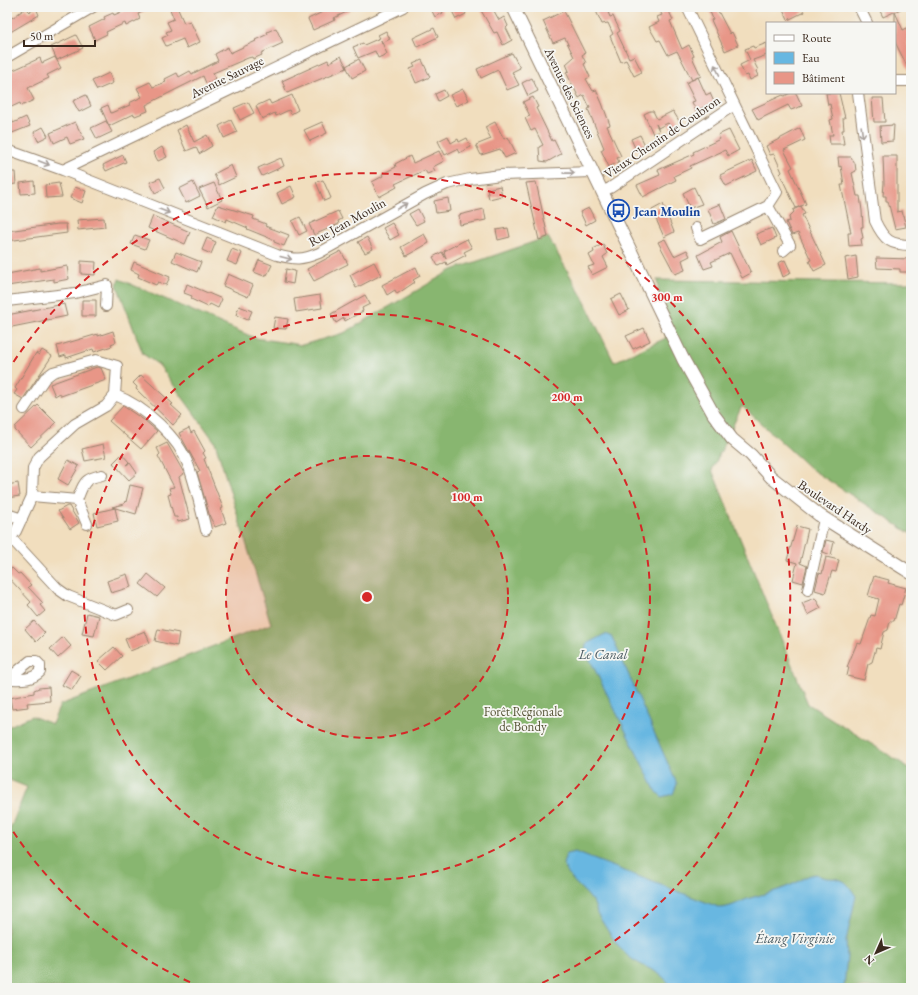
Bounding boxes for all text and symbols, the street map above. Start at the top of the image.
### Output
scale bar [24,22,95,48]
legend [766,22,896,94]
text: 50 m [30,28,54,44]
text: Route [802,30,832,46]
street label: Avenue des Sciences [540,44,599,141]
text: Eau [802,50,820,66]
street label: Avenue Sauvage [187,52,266,102]
one-way arrow [713,64,720,76]
text: Bâtiment [802,70,845,86]
street label: Vieux Chemin de Coubron [601,92,723,182]
one-way arrow [858,125,866,138]
one-way arrow [37,160,49,168]
one-way arrow [562,170,575,177]
street label: Rue Jean Moulin [305,194,389,250]
bus stop icon: Jean Moulin [606,198,632,224]
one-way arrow [396,202,408,210]
place label: Jean Moulin [632,203,701,220]
one-way arrow [158,208,170,216]
one-way arrow [279,254,292,262]
text: 300 m [651,289,683,305]
text: 200 m [551,389,583,405]
street label: Boulevard Hardy [795,476,876,538]
text: 100 m [451,489,483,505]
centre of rings [360,590,374,604]
water label: Le Canal [577,645,629,663]
park label: Forêt Régionale de Bondy [484,703,562,735]
water label: Étang Virginie [755,929,835,947]
north arrow [856,933,896,973]
text: N [861,952,877,968]

